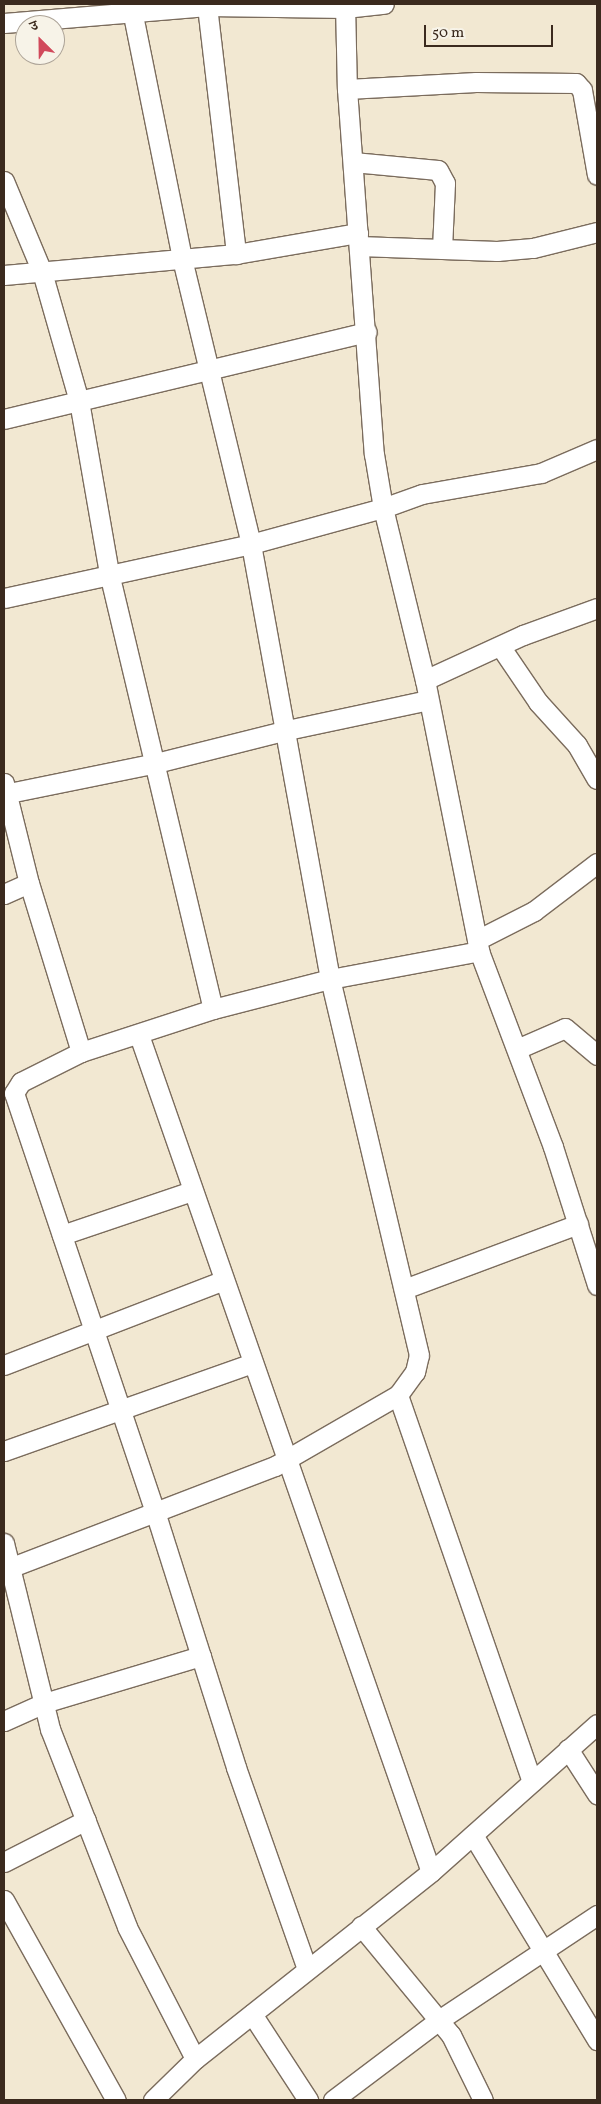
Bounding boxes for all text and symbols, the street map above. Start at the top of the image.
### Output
north arrow [15,15,65,65]
scale bar [426,15,555,47]
text: उ [27,17,41,37]
text: 50 m [432,23,464,44]

